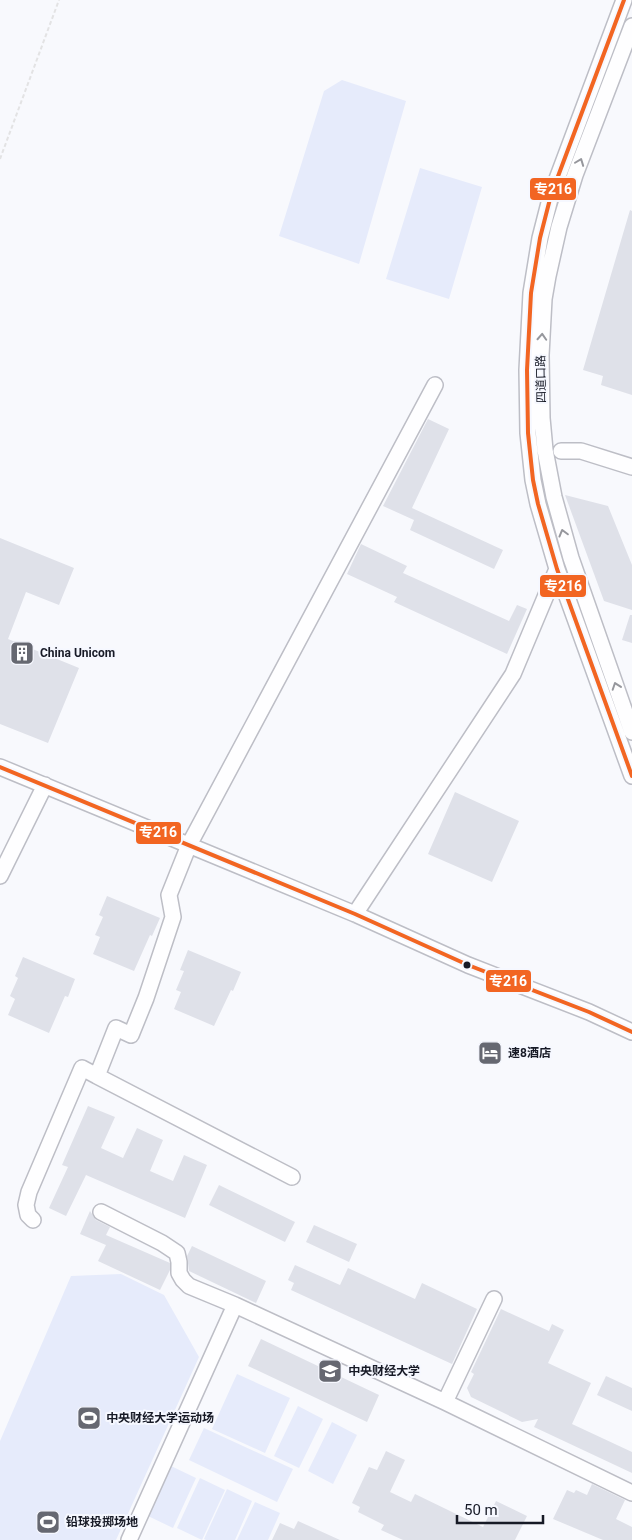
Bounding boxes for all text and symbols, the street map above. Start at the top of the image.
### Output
one-way arrow [574,159,584,167]
line badge: 专216 [529,177,577,201]
text: 专216 [534,181,572,197]
one-way arrow [536,333,547,341]
street label: 四道口路 [534,355,548,403]
one-way arrow [558,528,569,537]
line badge: 专216 [539,574,587,598]
text: 专216 [544,578,582,594]
building icon: China Unicom [9,640,35,666]
place label: China Unicom [40,646,115,660]
one-way arrow [612,682,622,691]
line badge: 专216 [135,821,182,845]
text: 专216 [139,824,177,840]
unlabelled marker [462,960,472,970]
line badge: 专216 [485,969,532,993]
text: 专216 [489,973,527,989]
hotel icon: 速8酒店 [477,1040,503,1066]
place label: 速8酒店 [508,1046,551,1060]
school or university icon: 中央财经大学 [317,1358,343,1384]
place label: 中央财经大学 [348,1364,420,1378]
sports icon: 中央财经大学运动场 [76,1405,102,1431]
place label: 中央财经大学运动场 [106,1411,214,1425]
scale bar [457,1492,543,1524]
text: 50 m [464,1501,498,1519]
sports icon: 铅球投掷场地 [35,1509,61,1535]
place label: 铅球投掷场地 [66,1515,138,1529]

